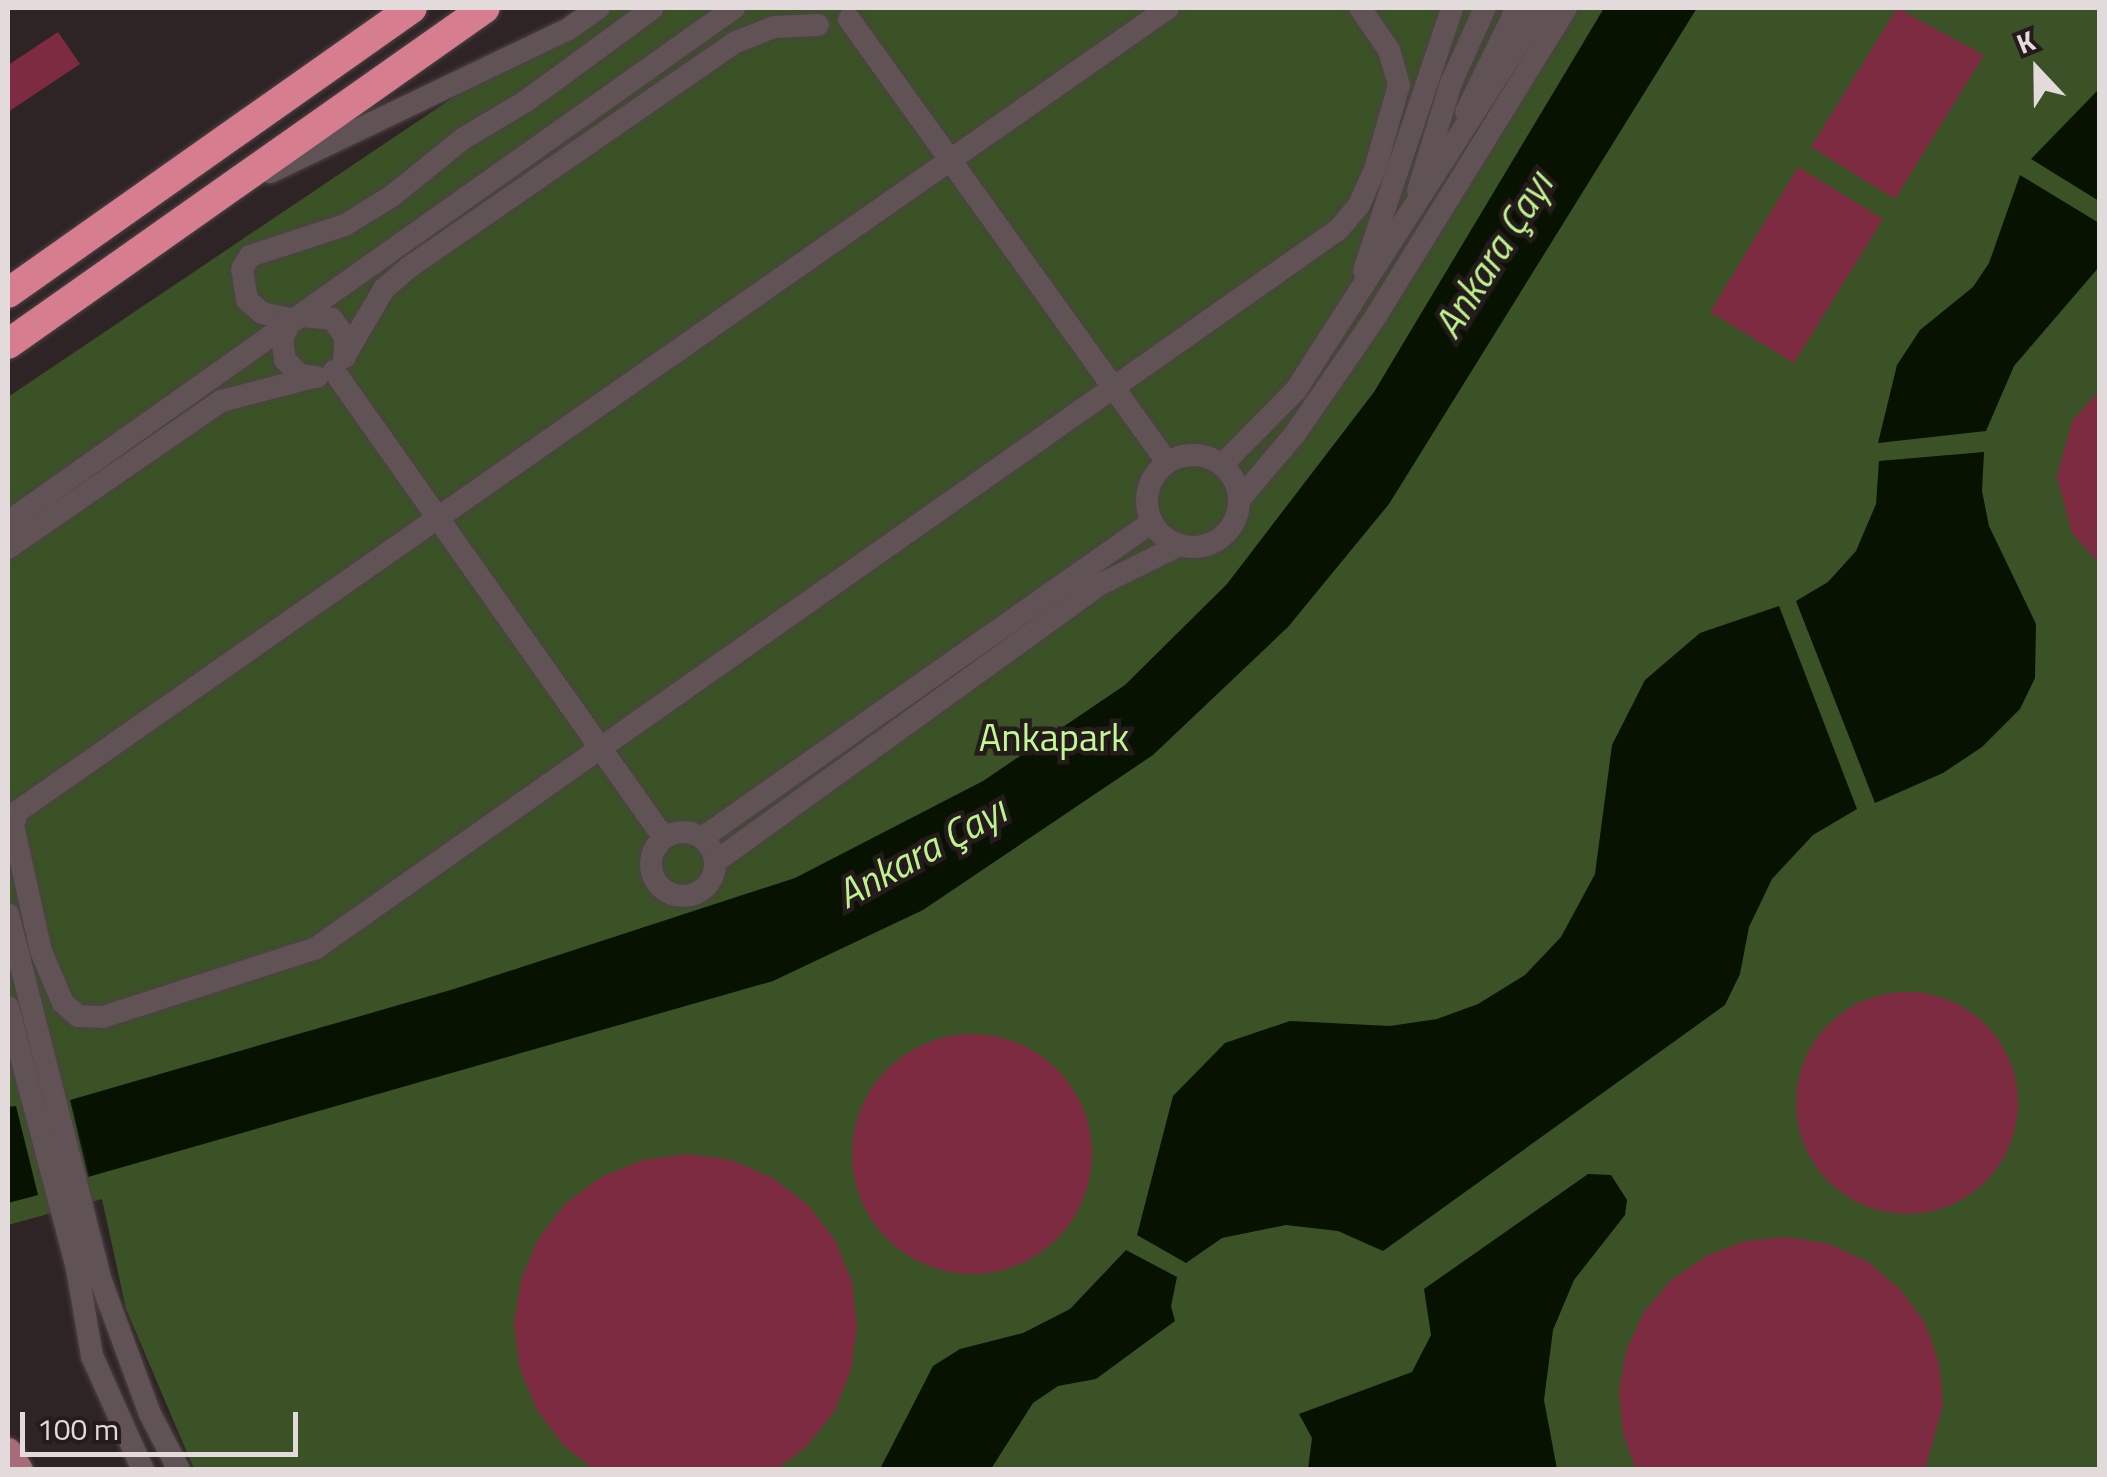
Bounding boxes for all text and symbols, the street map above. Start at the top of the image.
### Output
text: K [2010,19,2041,65]
north arrow [1987,20,2087,120]
water label: Ankara Çayı [1423,163,1563,347]
park label: Ankapark [979,715,1129,761]
water label: Ankara Çayı [828,786,1014,918]
scale bar [25,1392,302,1454]
text: 100 m [37,1406,119,1452]

